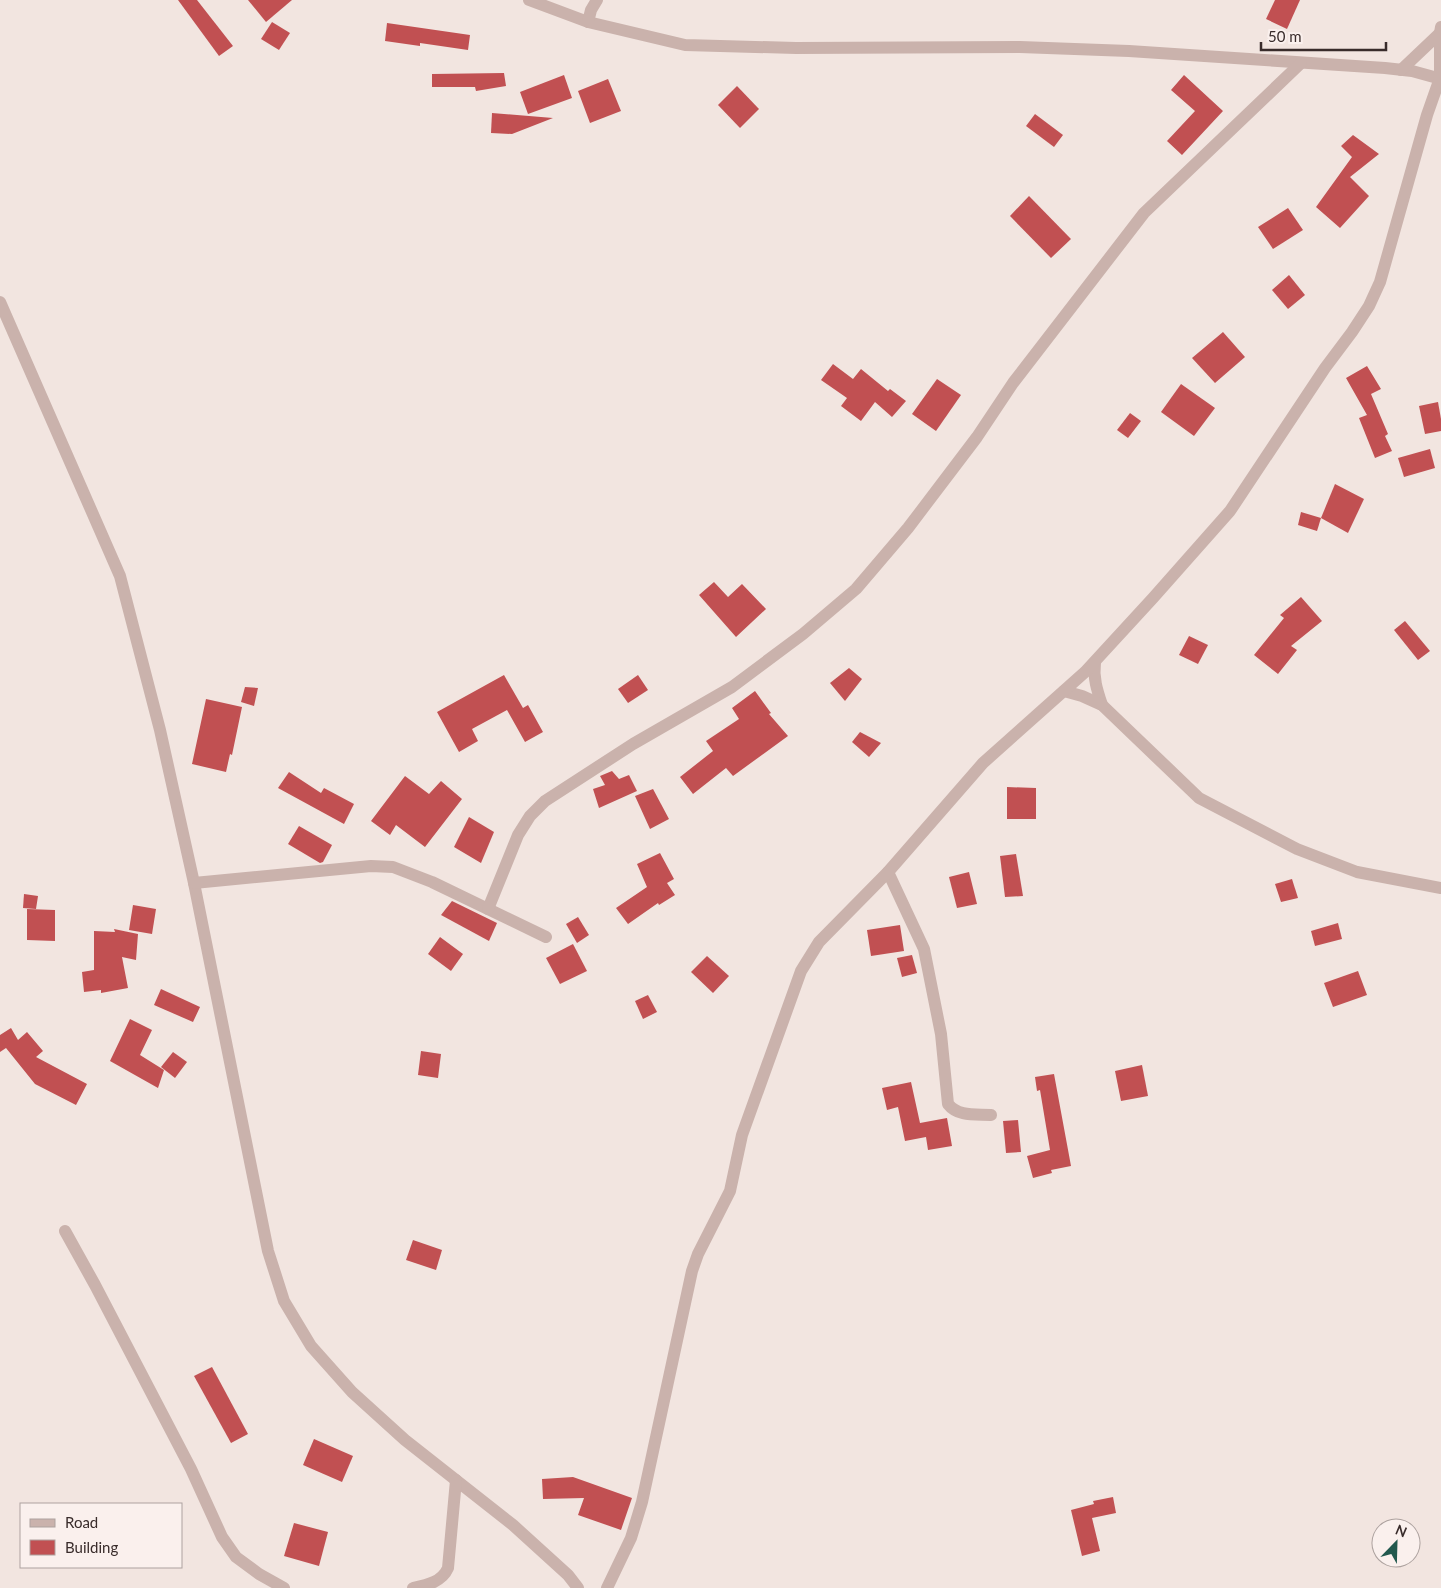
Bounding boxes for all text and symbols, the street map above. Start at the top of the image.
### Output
scale bar [1261,20,1386,52]
text: 50 m [1268,27,1302,45]
legend [20,1503,182,1568]
text: Road [65,1513,98,1531]
north arrow [1371,1518,1421,1568]
text: N [1393,1521,1410,1541]
text: Building [65,1538,118,1556]

